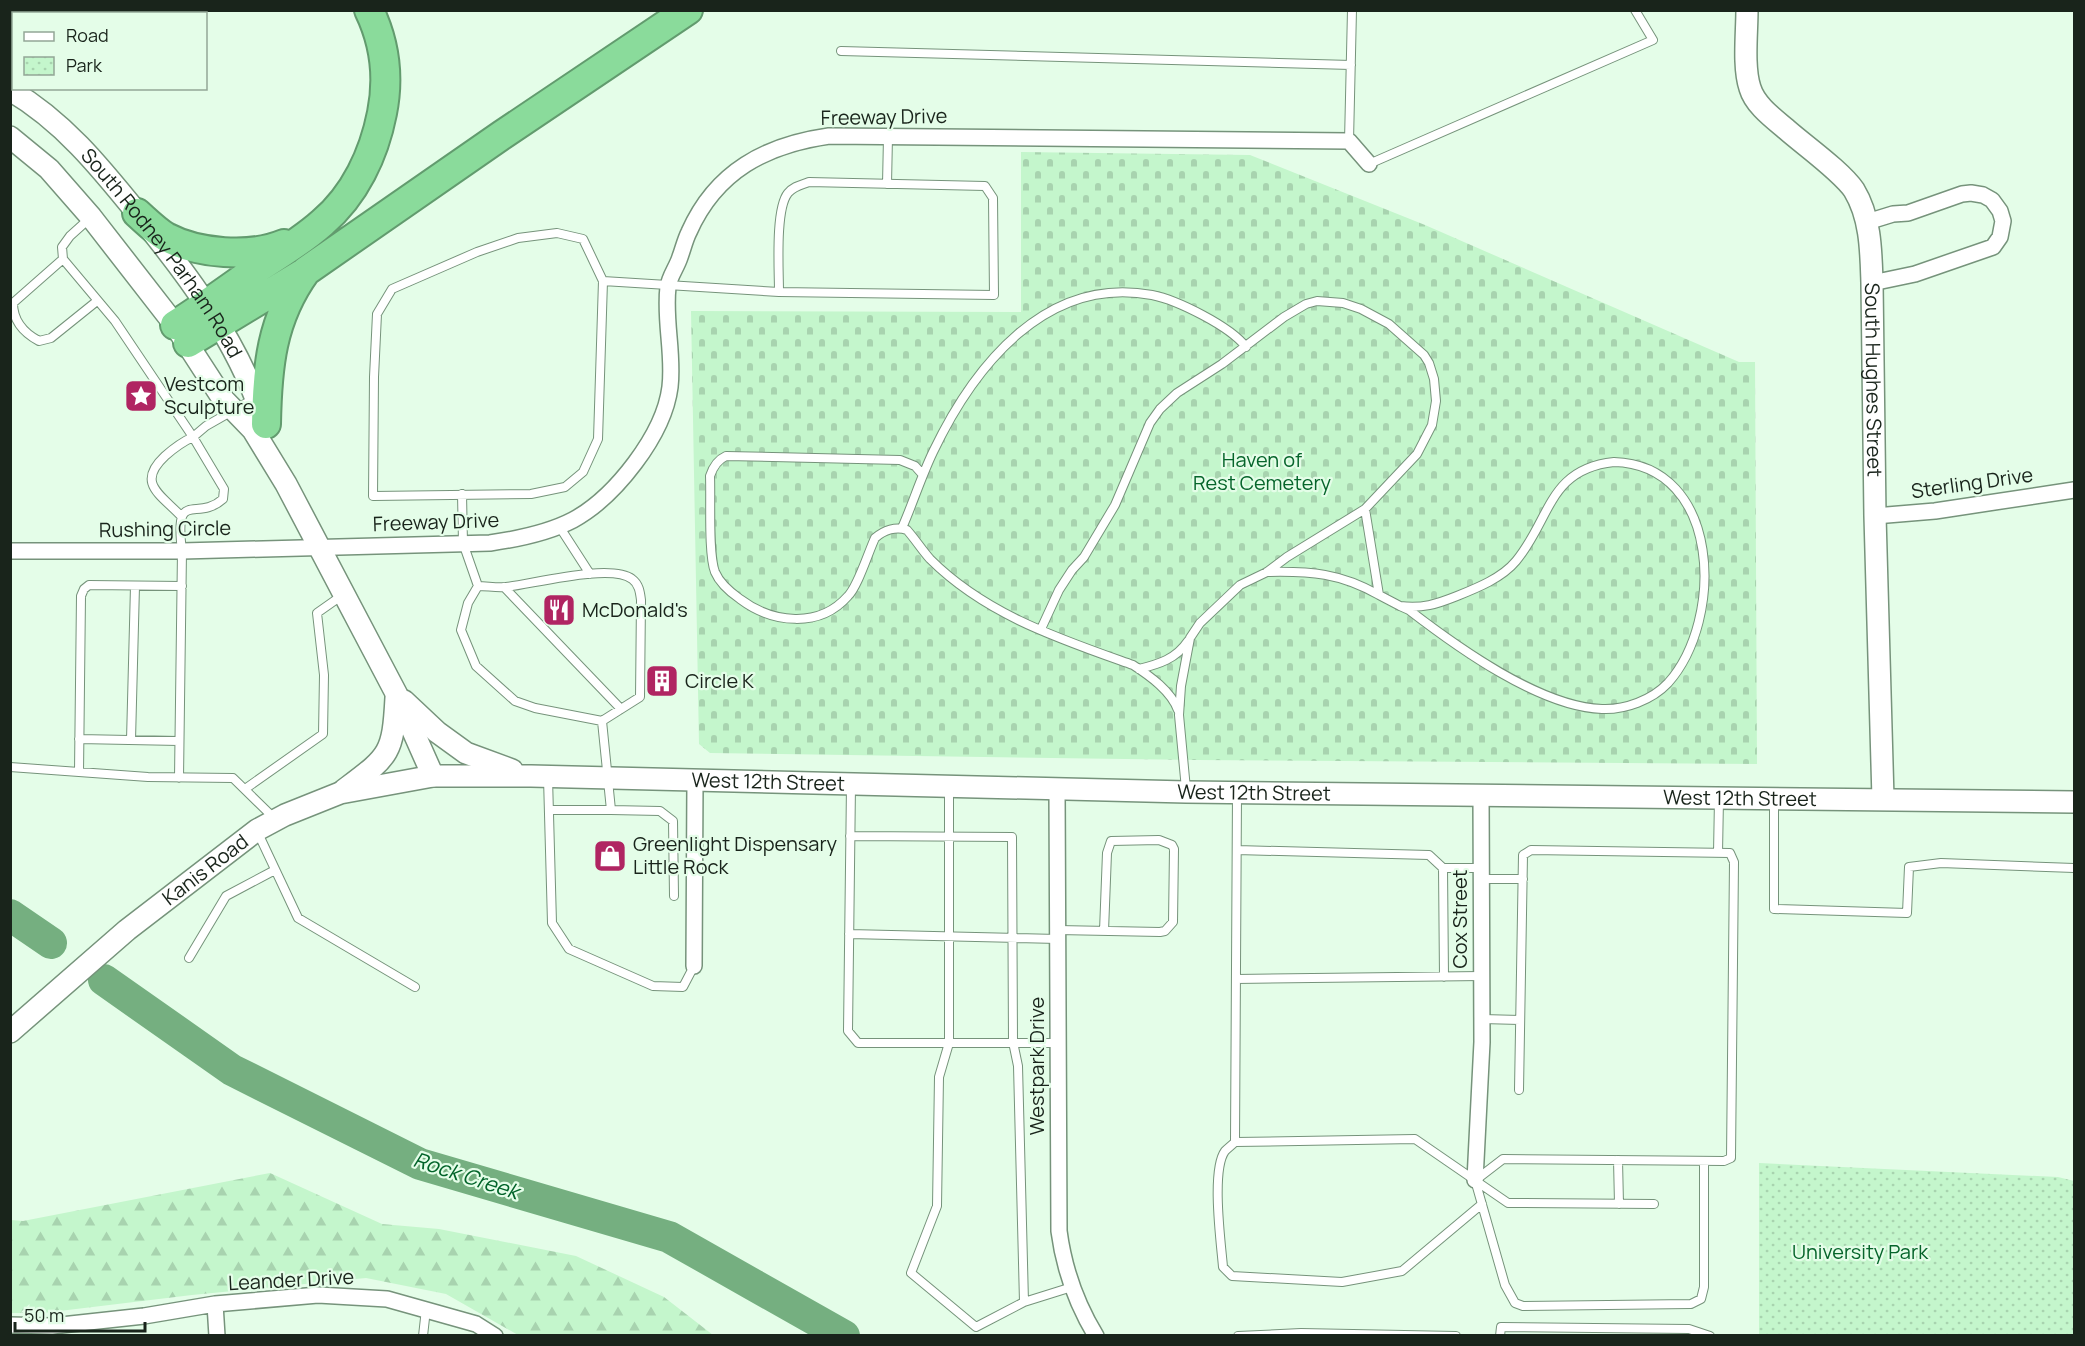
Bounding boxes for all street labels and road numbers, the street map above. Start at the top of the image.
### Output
street label: Freeway Drive [820,102,948,131]
street label: South Rodney Parham Road [75,142,249,362]
street label: South Hughes Street [1859,283,1888,477]
street label: Sterling Drive [1909,461,2035,504]
street label: Freeway Drive [372,506,500,537]
street label: Rushing Circle [99,514,231,543]
street label: West 12th Street [691,766,845,797]
street label: West 12th Street [1177,778,1331,807]
street label: West 12th Street [1663,783,1817,812]
street label: Kanis Road [157,828,253,911]
street label: Cox Street [1446,869,1473,969]
street label: Westpark Drive [1023,997,1050,1135]
street label: Leander Drive [227,1263,355,1296]

